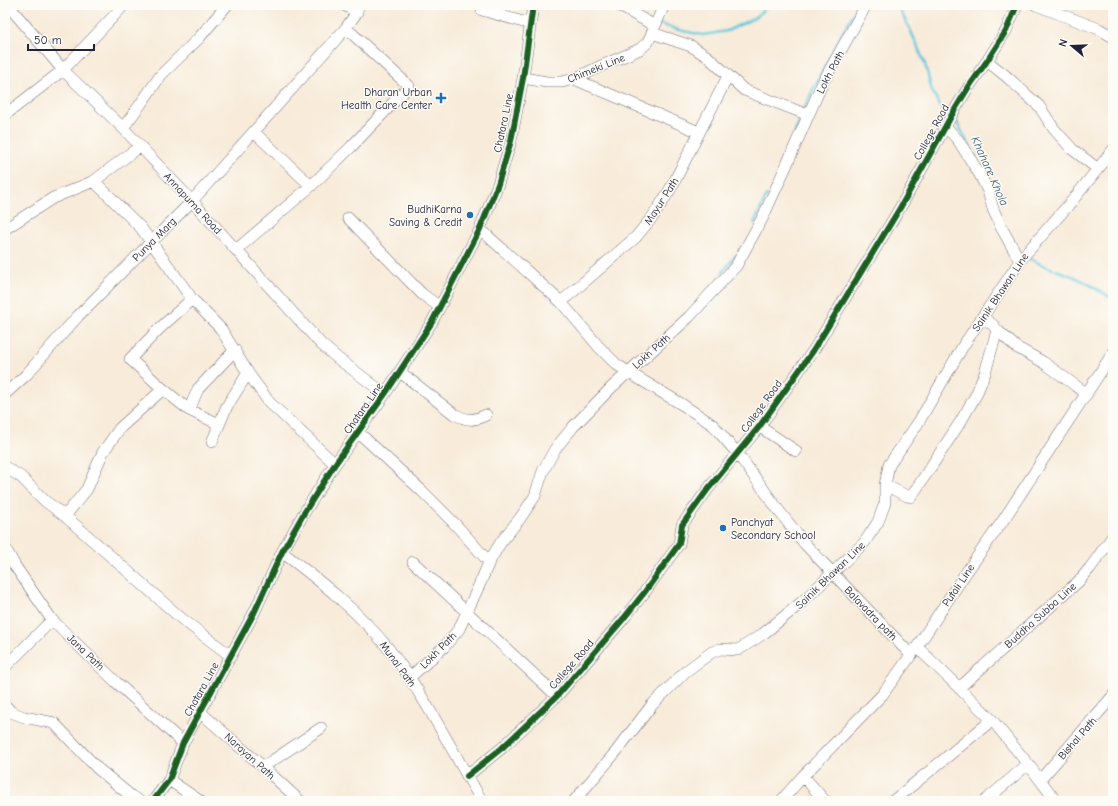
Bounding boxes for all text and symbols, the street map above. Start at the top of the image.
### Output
scale bar [28,26,94,52]
north arrow [1052,26,1092,66]
text: 50 m [34,33,62,47]
text: N [1056,37,1070,48]
street label: Lokh Path [814,49,847,96]
street label: Chimeki Line [566,51,627,86]
place label: Dharan Urban Health Care Center [341,86,433,112]
marker: Dharan Urban Health Care Center [435,92,447,104]
street label: Chatara Line [491,92,516,154]
street label: College Road [911,102,952,162]
water label: Khahare Khola [968,134,1012,208]
street label: Annapurna Road [161,170,225,237]
street label: Mayur Path [641,175,682,227]
place label: BudhiKarna Saving & Credit [389,203,463,229]
marker: BudhiKarna Saving & Credit [465,210,475,220]
street label: Punya Marg [130,215,179,264]
street label: Sainik Bhawan Line [969,250,1032,334]
street label: Lokh Path [630,331,673,372]
street label: College Road [738,377,785,435]
street label: Chatara Line [341,380,386,437]
place label: Panchyat Secondary School [731,516,816,542]
marker: Panchyat Secondary School [718,523,728,533]
street label: Sainik Bhawan Line [793,539,868,612]
street label: Putali Line [939,561,978,609]
street label: Buddha Subba Line [1002,580,1079,651]
street label: Balavadra path [841,583,900,643]
street label: Lokh Path [417,629,459,671]
street label: Jana Path [64,632,107,673]
street label: College Road [546,637,597,692]
street label: Munal Path [377,639,419,690]
street label: Chatara Line [181,659,222,719]
street label: Bishal Path [1055,714,1099,762]
street label: Narayan Path [222,730,278,782]

